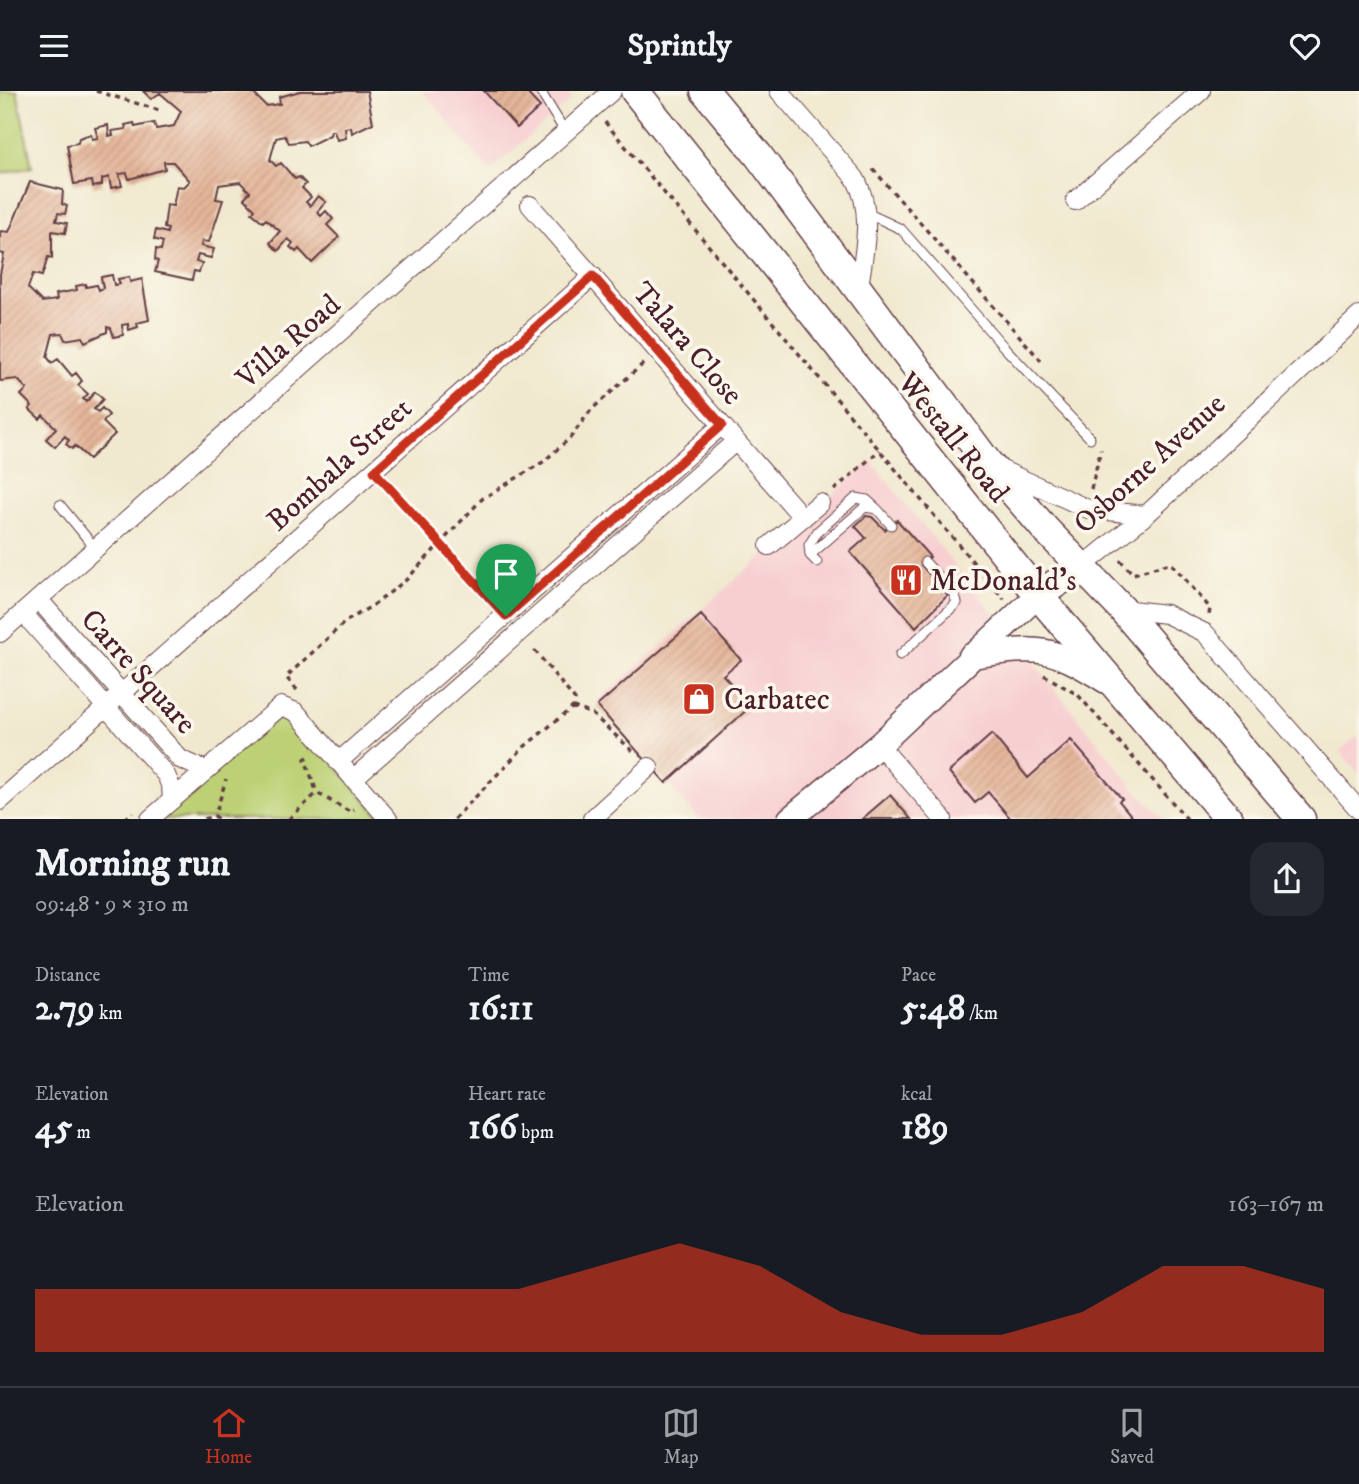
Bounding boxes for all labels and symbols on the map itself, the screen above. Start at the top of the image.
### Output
street label: Talara Close [623,275,750,413]
street label: Villa Road [229,287,349,398]
street label: Westall Road [888,364,1017,511]
street label: Osborne Avenue [1066,386,1234,542]
street label: Bombala Street [260,390,420,540]
pin [476,544,536,616]
restaurant icon: McDonald's [887,561,925,599]
place label: McDonald's [930,563,1077,600]
street label: Carre Square [72,602,204,742]
shop icon: Carbatec [680,680,718,718]
place label: Carbatec [724,682,830,719]

